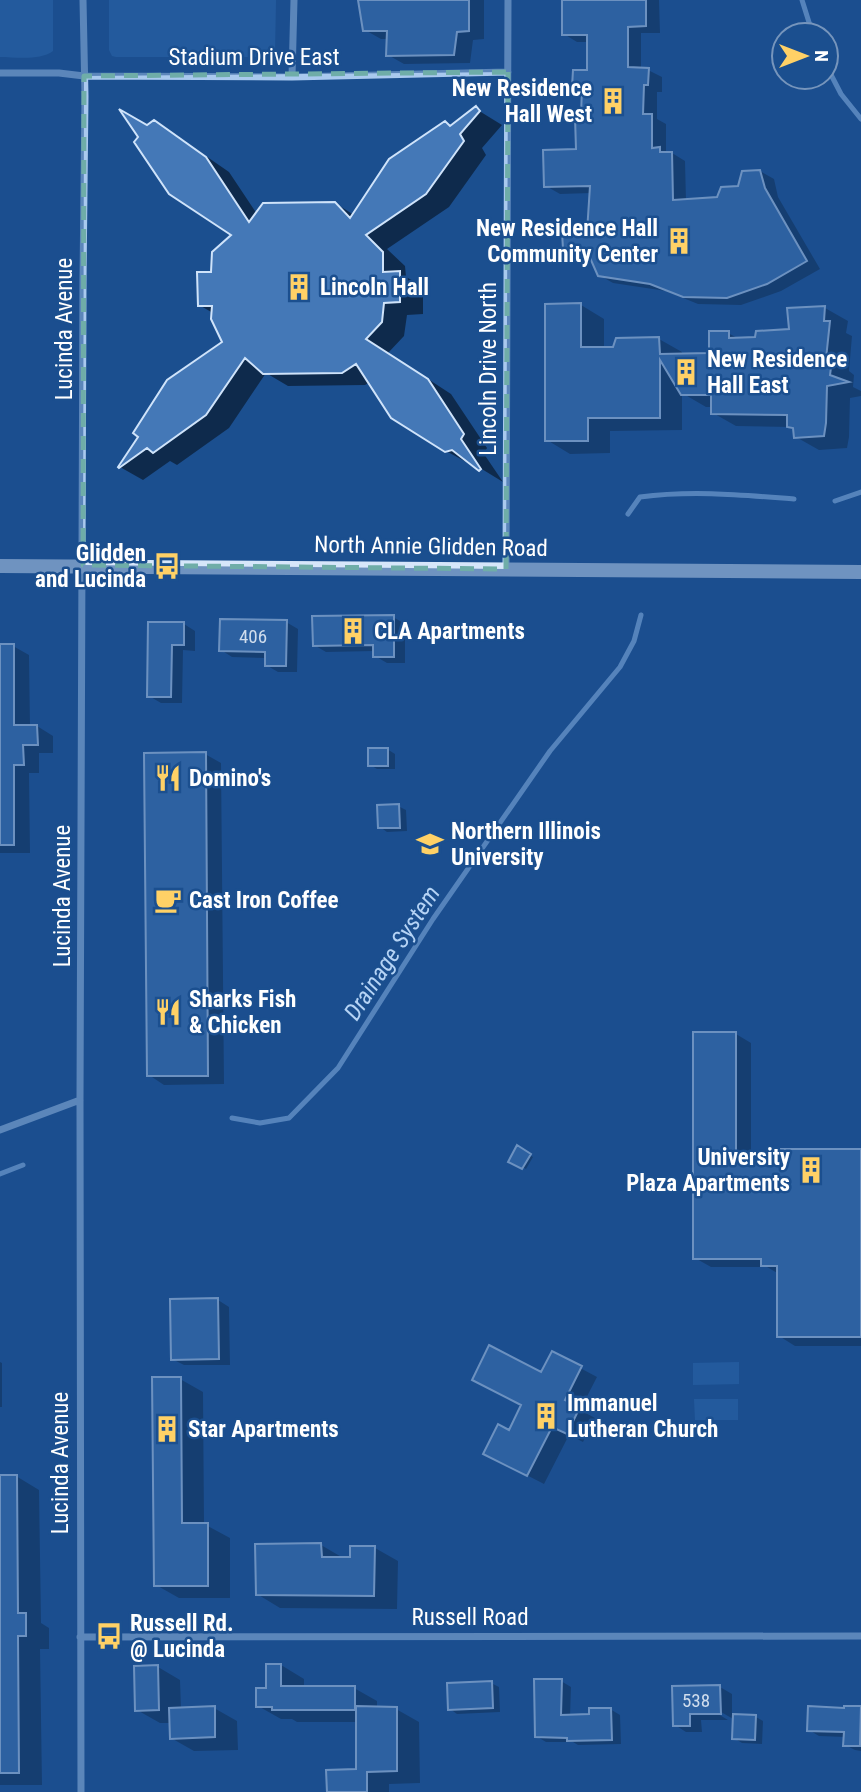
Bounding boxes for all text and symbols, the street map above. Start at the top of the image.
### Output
north arrow [770,21,840,91]
street label: Stadium Drive East [168,44,340,71]
text: N [810,50,833,62]
place label: New Residence Hall West [452,75,592,128]
building icon: New Residence Hall West [598,86,628,116]
place label: New Residence Hall Community Center [476,215,658,268]
building icon: New Residence Hall Community Center [664,226,694,256]
street label: Lucinda Avenue [51,258,78,400]
building icon: Lincoln Hall [284,272,314,302]
place label: Lincoln Hall [320,274,429,301]
street label: Lincoln Drive North [475,282,502,456]
place label: New Residence Hall East [707,346,847,399]
building icon: New Residence Hall East [671,357,701,387]
street label: North Annie Glidden Road [314,531,548,562]
place label: Glidden and Lucinda [35,540,146,593]
bus stop icon: Glidden and Lucinda [152,551,182,581]
building icon: CLA Apartments [338,616,368,646]
place label: CLA Apartments [374,618,525,645]
house number: 406 [239,625,267,648]
restaurant icon: Domino's [153,763,183,793]
place label: Domino's [189,765,271,792]
place label: Northern Illinois University [451,818,601,871]
street label: Lucinda Avenue [49,825,76,967]
school or university icon: Northern Illinois University [415,829,445,859]
water label: Drainage System [338,881,446,1025]
cafe icon: Cast Iron Coffee [153,885,183,915]
place label: Cast Iron Coffee [189,887,339,914]
place label: Sharks Fish & Chicken [189,986,296,1039]
restaurant icon: Sharks Fish & Chicken [153,997,183,1027]
place label: University Plaza Apartments [626,1144,791,1197]
building icon: University Plaza Apartments [796,1155,826,1185]
place label: Immanuel Lutheran Church [567,1390,718,1443]
street label: Lucinda Avenue [47,1392,74,1534]
building icon: Immanuel Lutheran Church [531,1401,561,1431]
building icon: Star Apartments [152,1414,182,1444]
place label: Star Apartments [188,1416,339,1443]
street label: Russell Road [411,1604,529,1631]
place label: Russell Rd. @ Lucinda [130,1610,234,1663]
bus stop icon: Russell Rd. @ Lucinda [94,1621,124,1651]
house number: 538 [682,1689,710,1712]

